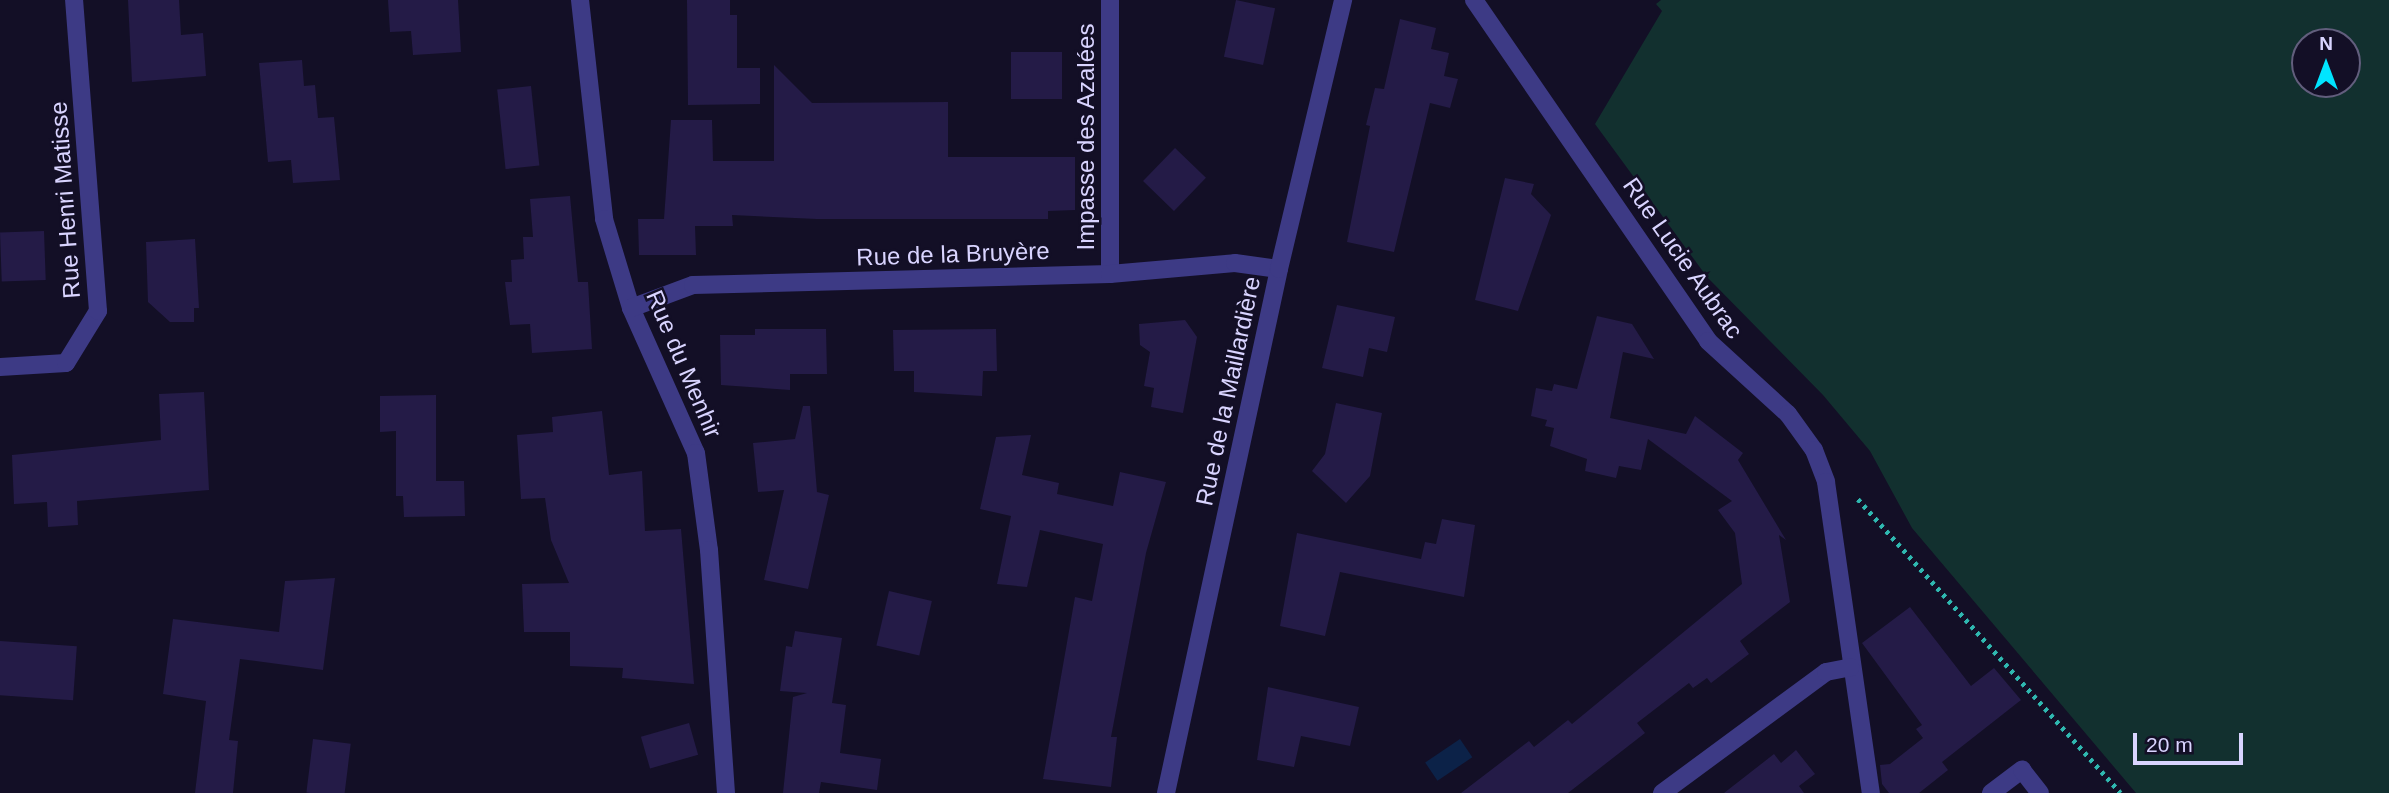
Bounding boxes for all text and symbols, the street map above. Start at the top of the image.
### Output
street label: Impasse des Azalées [1072,23,1100,251]
north arrow [2291,28,2361,98]
text: N [2319,33,2333,54]
street label: Rue Henri Matisse [44,101,86,299]
street label: Rue Lucie Aubrac [1616,172,1750,344]
street label: Rue de la Bruyère [856,236,1050,272]
street label: Rue de la Maillardière [1190,274,1266,508]
street label: Rue du Menhir [640,286,728,442]
scale bar [2137,720,2247,764]
text: 20 m [2146,733,2193,756]

